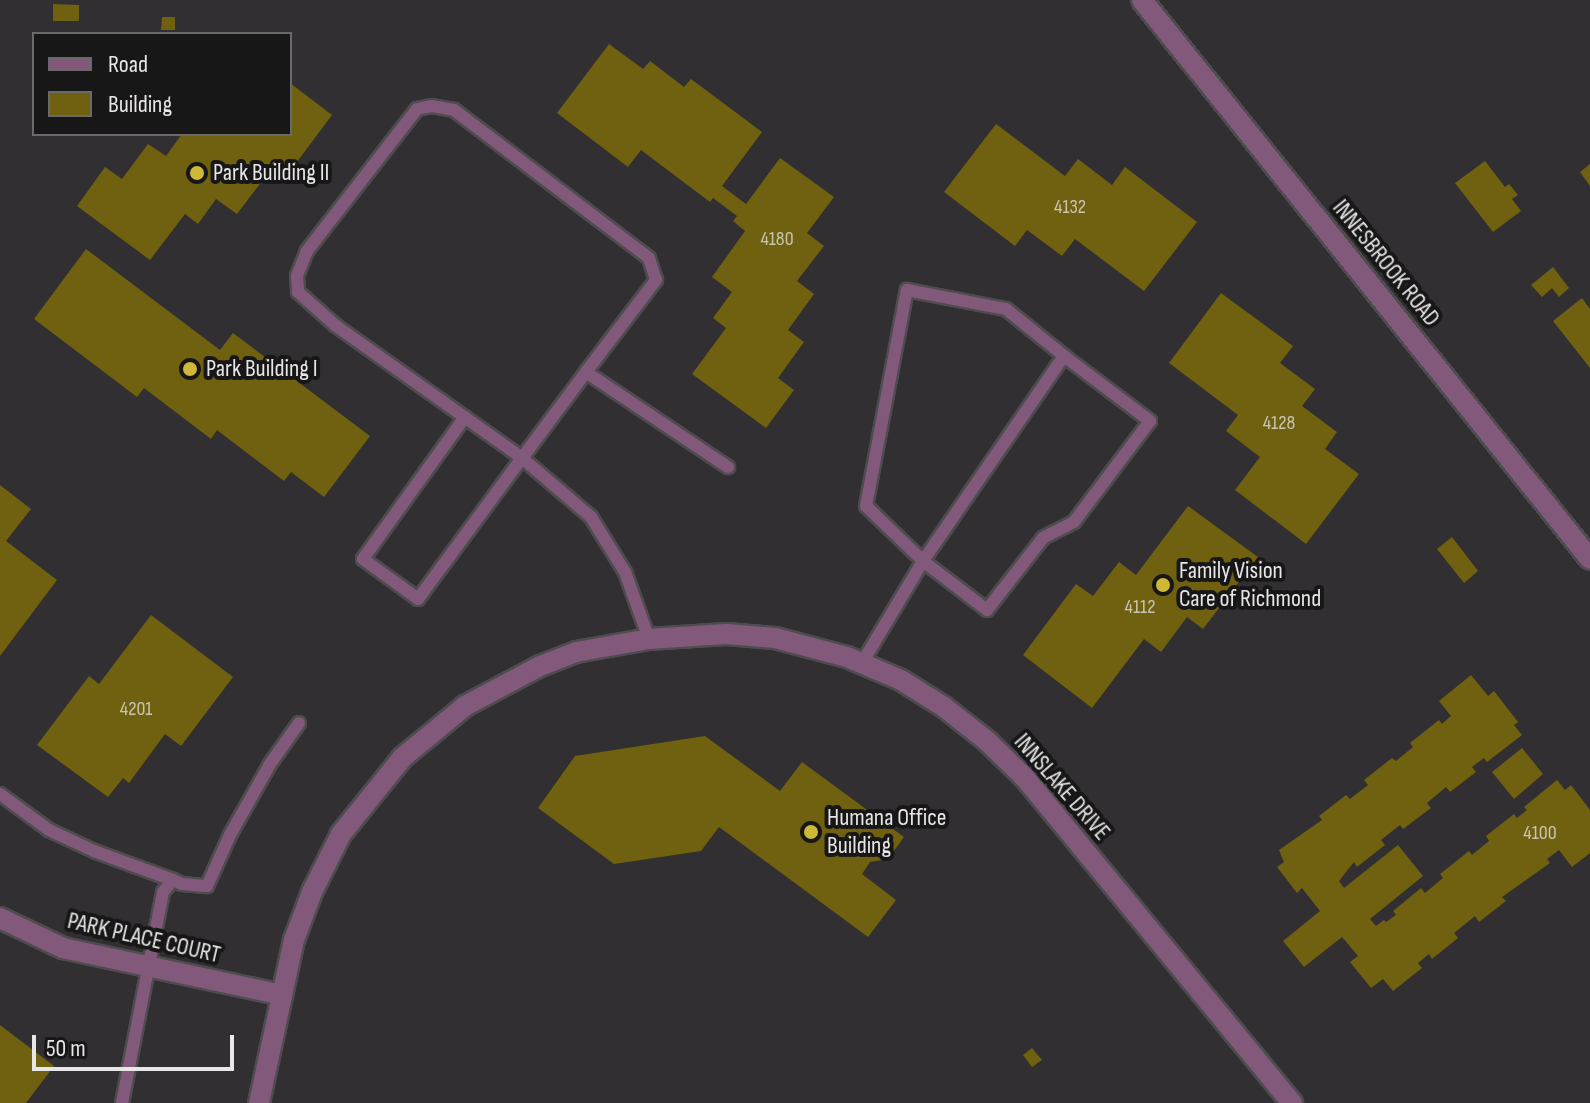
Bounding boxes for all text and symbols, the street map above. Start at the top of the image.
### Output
legend [32,32,292,136]
text: Road [108,50,148,79]
text: Building [108,90,172,119]
place label: Park Building II [213,159,329,187]
marker: Park Building II [188,164,206,182]
street label: INNESBROOK ROAD [1326,194,1446,332]
house number: 4132 [1054,195,1086,219]
house number: 4180 [760,227,794,251]
place label: Park Building I [206,355,318,383]
marker: Park Building I [181,360,199,378]
house number: 4128 [1263,411,1295,435]
place label: Family Vision Care of Richmond [1179,557,1321,613]
marker: Family Vision Care of Richmond [1154,576,1172,594]
house number: 4112 [1125,595,1155,619]
house number: 4201 [120,697,152,721]
street label: INNSLAKE DRIVE [1008,728,1116,846]
place label: Humana Office Building [827,804,946,860]
house number: 4100 [1523,821,1557,845]
marker: Humana Office Building [802,823,820,841]
street label: PARK PLACE COURT [65,906,223,970]
scale bar [36,1019,238,1069]
text: 50 m [46,1034,86,1063]

